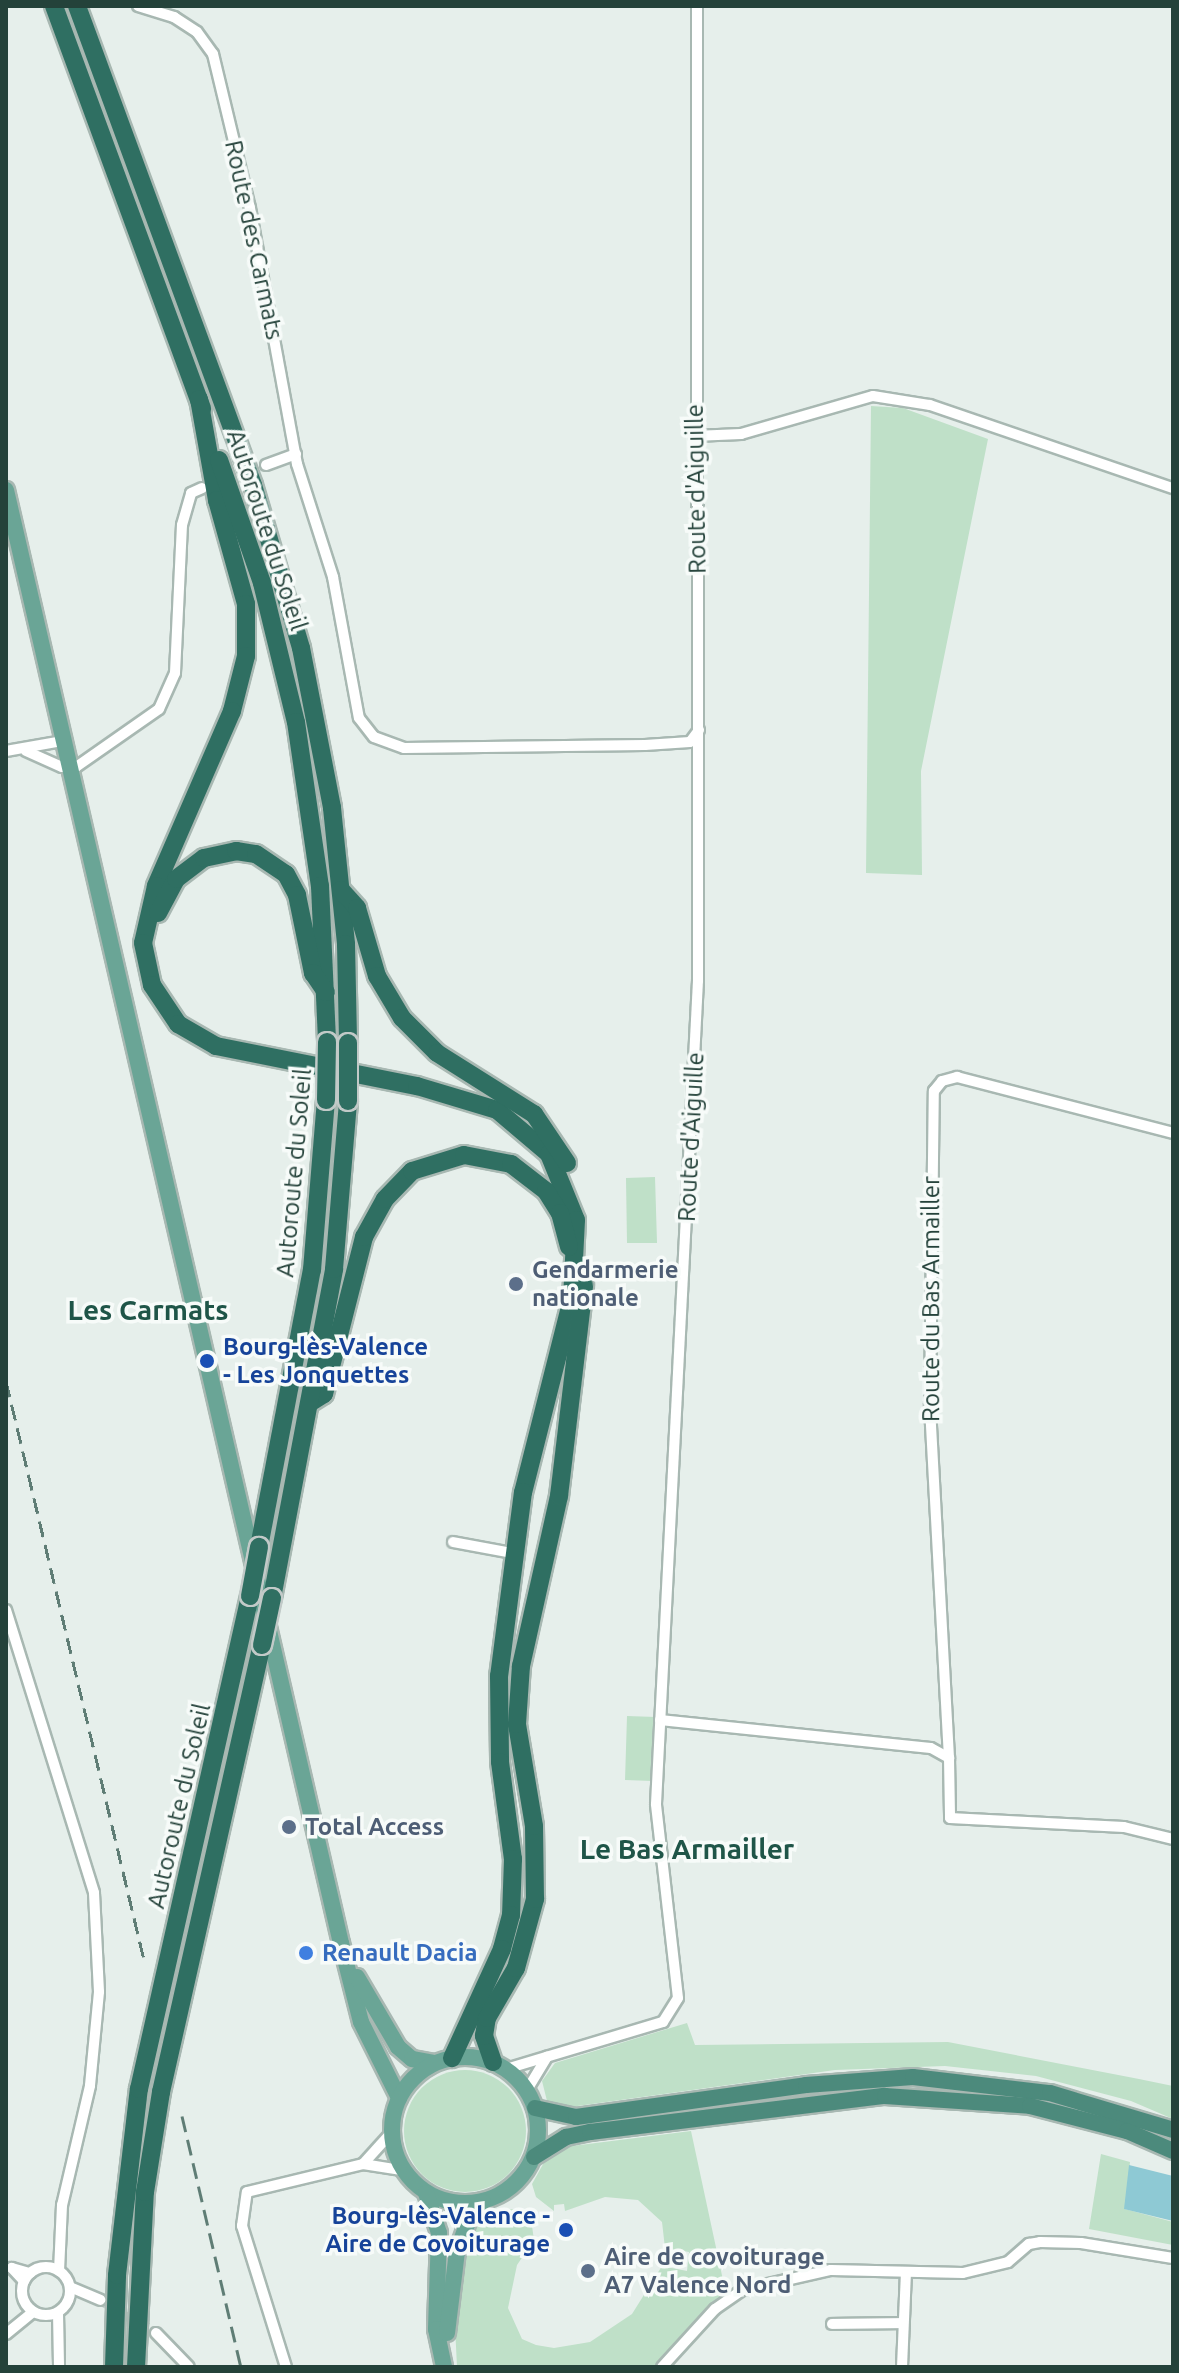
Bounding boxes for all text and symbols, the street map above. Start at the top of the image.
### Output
street label: Route des Carmats [219,138,289,342]
street label: Route d'Aiguille [680,404,712,574]
street label: Autoroute du Soleil [221,426,313,634]
street label: Route d'Aiguille [672,1052,710,1222]
street label: Autoroute du Soleil [271,1068,317,1278]
street label: Route du Bas Armailler [917,1176,945,1422]
place label: Gendarmerie nationale [532,1256,679,1312]
marker: Gendarmerie nationale [507,1275,525,1293]
district label: Les Carmats [68,1293,228,1327]
place label: Bourg-lès-Valence - Les Jonquettes [223,1333,428,1389]
marker: Bourg-lès-Valence - Les Jonquettes [198,1352,216,1370]
street label: Autoroute du Soleil [141,1701,217,1911]
place label: Total Access [305,1813,444,1841]
marker: Total Access [280,1818,298,1836]
district label: Le Bas Armailler [580,1832,794,1866]
place label: Renault Dacia [322,1939,478,1967]
marker: Renault Dacia [297,1944,315,1962]
place label: Bourg-lès-Valence - Aire de Covoiturage [325,2202,550,2258]
marker: Bourg-lès-Valence - Aire de Covoiturage [557,2221,575,2239]
place label: Aire de covoiturage A7 Valence Nord [604,2243,825,2299]
marker: Aire de covoiturage A7 Valence Nord [579,2262,597,2280]

